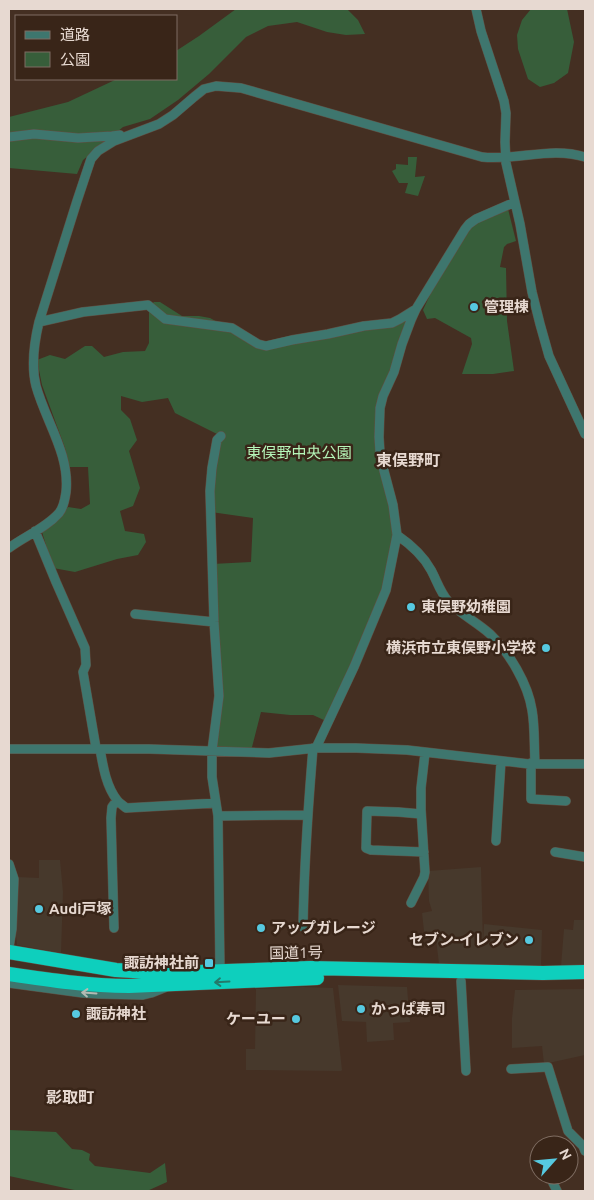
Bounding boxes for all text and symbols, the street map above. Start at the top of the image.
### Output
legend [15,15,178,80]
text: 道路 [60,26,90,43]
text: 公園 [60,51,90,68]
place label: 管理棟 [484,298,529,315]
marker: 管理棟 [468,301,480,313]
park label: 東俣野中央公園 [246,444,352,461]
district label: 東俣野町 [376,451,440,469]
place label: 東俣野幼稚園 [421,598,511,615]
marker: 東俣野幼稚園 [405,601,417,613]
place label: 横浜市立東俣野小学校 [386,639,536,656]
marker: 横浜市立東俣野小学校 [540,642,552,654]
place label: Audi戸塚 [49,900,111,917]
marker: Audi戸塚 [33,903,45,915]
place label: アップガレージ [271,919,376,936]
marker: アップガレージ [255,922,267,934]
place label: セブン-イレブン [409,931,519,948]
marker: セブン-イレブン [523,934,535,946]
street label: 国道1号 [269,944,323,961]
place label: 諏訪神社前 [124,954,199,971]
marker: 諏訪神社前 [203,957,215,969]
one-way arrow [214,977,230,986]
one-way arrow [82,988,98,998]
place label: かっぱ寿司 [371,1000,446,1017]
marker: かっぱ寿司 [355,1003,367,1015]
place label: 諏訪神社 [86,1005,146,1022]
marker: 諏訪神社 [70,1008,82,1020]
place label: ケーユー [226,1010,286,1027]
marker: ケーユー [290,1013,302,1025]
district label: 影取町 [46,1088,94,1106]
north arrow [529,1135,579,1185]
text: N [556,1146,575,1162]

